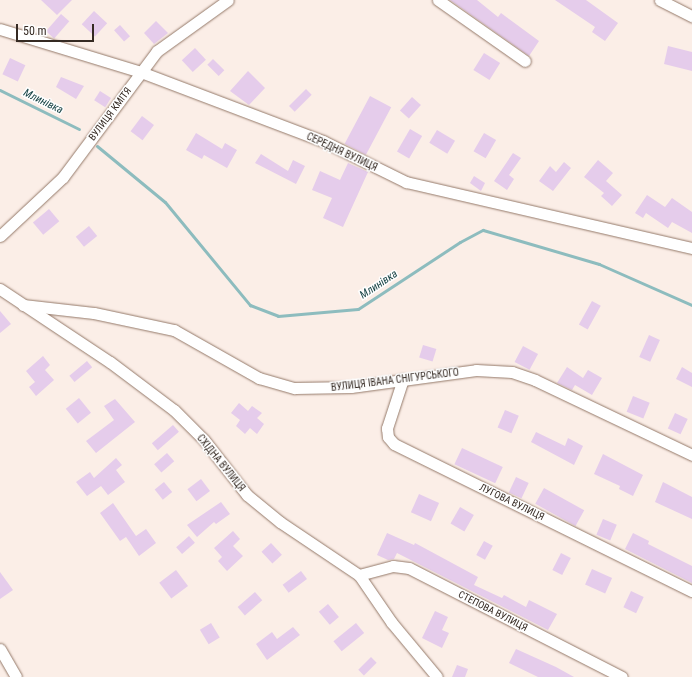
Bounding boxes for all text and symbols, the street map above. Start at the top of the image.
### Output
scale bar [18,16,96,42]
text: 50 m [23,24,47,38]
street label: ВУЛИЦЯ КМІТЯ [86,85,134,143]
water label: Млинівка [21,87,65,117]
street label: СЕРЕДНЯ ВУЛИЦЯ [305,130,379,174]
water label: Млинівка [358,268,400,302]
street label: ВУЛИЦЯ ІВАНА СНІГУРСЬКОГО [330,366,460,394]
street label: СХІДНА ВУЛИЦЯ [194,432,248,494]
street label: ЛУГОВА ВУЛИЦЯ [478,481,546,523]
street label: СТЕПОВА ВУЛИЦЯ [456,588,530,634]

